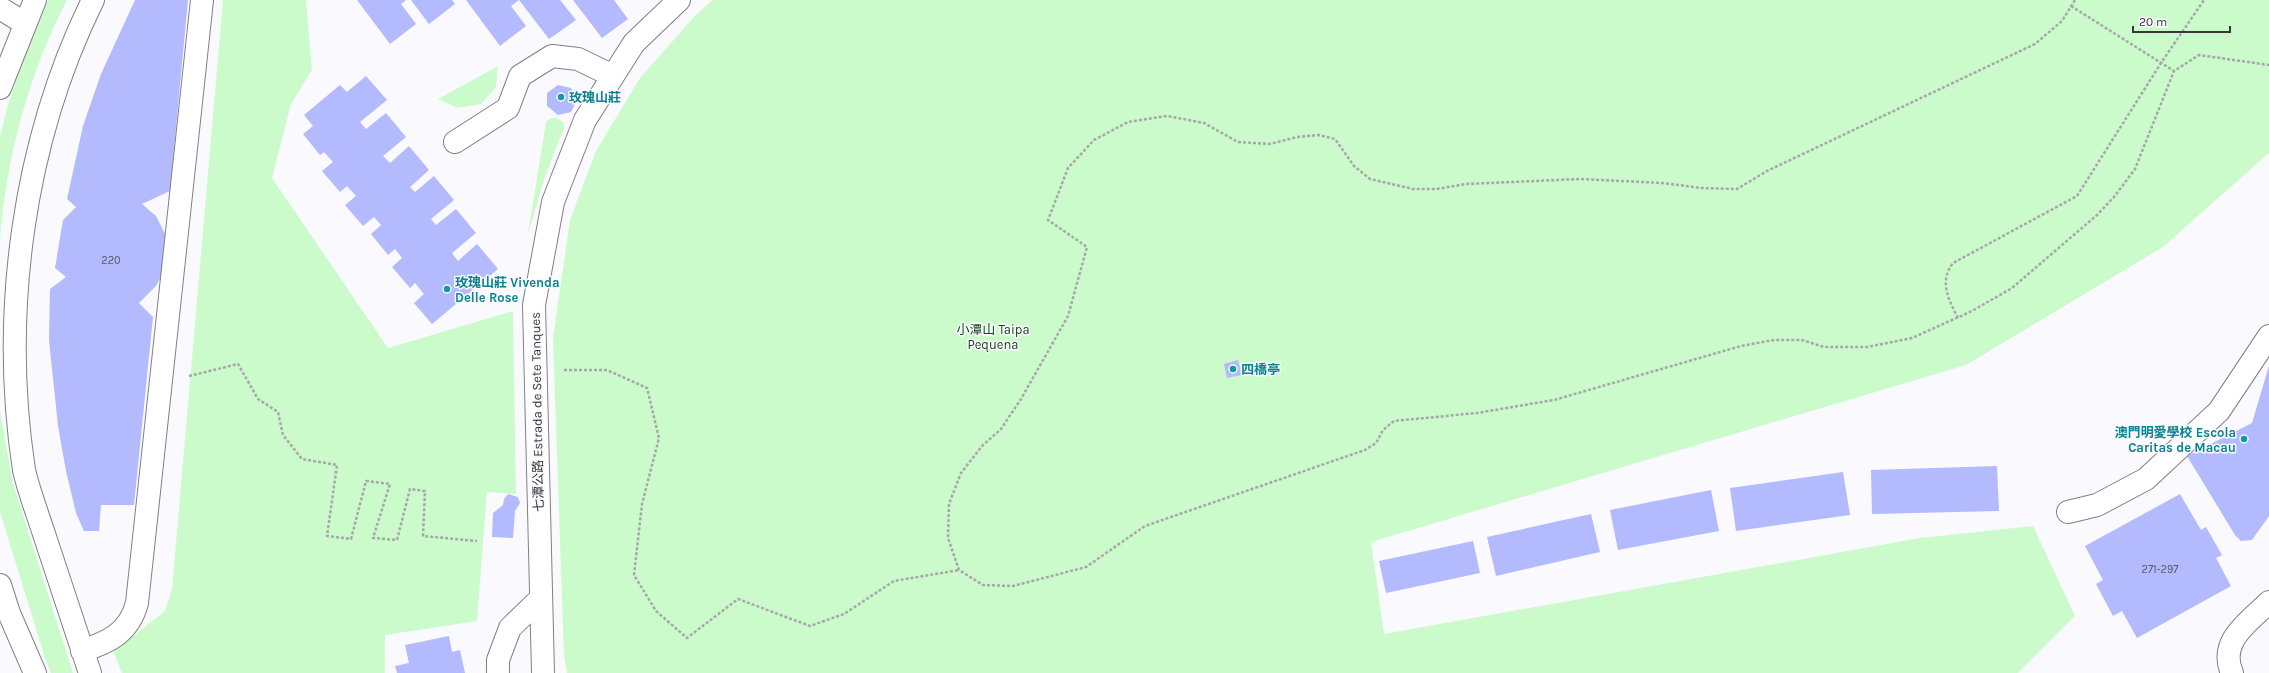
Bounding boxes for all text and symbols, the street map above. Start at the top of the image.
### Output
scale bar [2133,8,2230,34]
text: 20 m [2139,15,2167,29]
place label: 玫瑰山莊 [569,90,621,105]
marker: 玫瑰山莊 [556,92,566,102]
house number: 220 [101,254,121,267]
place label: 玫瑰山莊 Vivenda Delle Rose [455,275,560,305]
marker: 玫瑰山莊 Vivenda Delle Rose [442,284,452,294]
street label: 七潭公路 Estrada de Sete Tanques [528,312,547,512]
park label: 小潭山 Taipa Pequena [956,322,1030,353]
place label: 四橋亭 [1241,362,1280,377]
marker: 四橋亭 [1228,364,1238,374]
place label: 澳門明愛學校 Escola Caritas de Macau [2114,425,2236,455]
marker: 澳門明愛學校 Escola Caritas de Macau [2239,434,2249,444]
house number: 271-297 [2142,563,2178,576]

